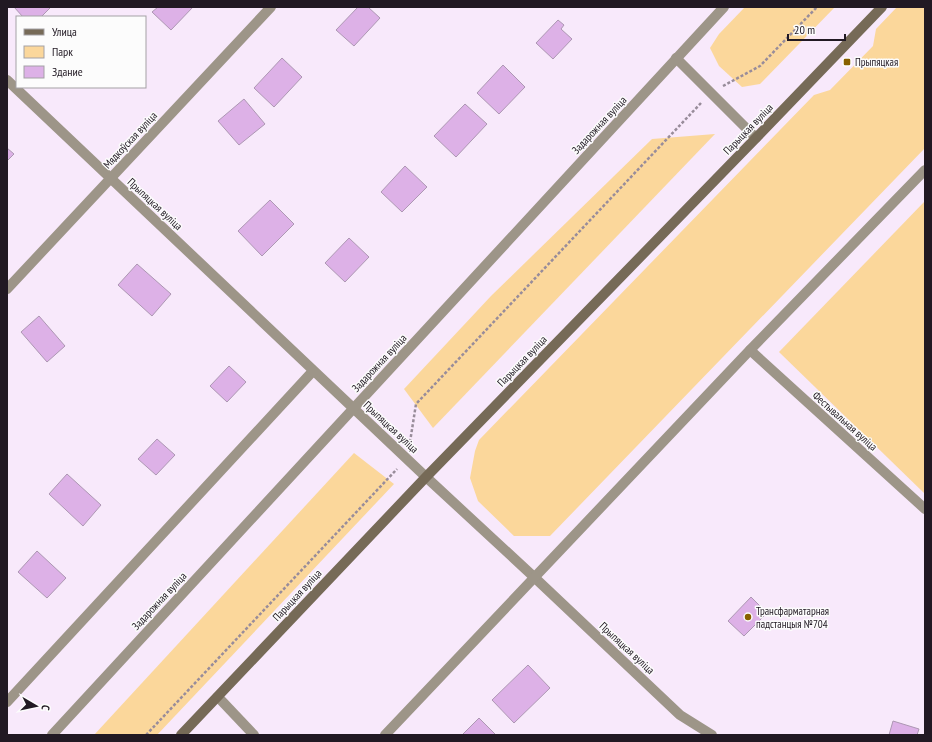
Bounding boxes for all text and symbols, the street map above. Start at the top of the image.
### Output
legend [16,16,146,88]
scale bar [788,16,845,42]
text: 20 m [794,22,815,37]
text: Улица [52,24,77,39]
text: Парк [52,44,73,59]
place label: Прыпяцкая [855,55,898,69]
marker: Прыпяцкая [842,57,852,67]
text: Здание [52,64,83,79]
street label: Задарожная вуліца [569,93,629,157]
street label: Парыцкая вуліца [720,101,776,157]
street label: Мядкоўская вуліца [100,109,160,171]
street label: Прыпяцкая вуліца [125,175,185,233]
street label: Задарожная вуліца [349,331,409,395]
street label: Парыцкая вуліца [494,333,550,389]
street label: Фестывальная вуліца [810,388,880,454]
street label: Прыпяцкая вуліца [361,398,421,456]
street label: Парыцкая вуліца [270,566,324,624]
street label: Задарожная вуліца [129,569,189,633]
place label: Трансфарматарная падстанцыя №704 [756,604,829,631]
marker: Трансфарматарная падстанцыя №704 [743,612,753,622]
street label: Прыпяцкая вуліца [597,619,657,677]
north arrow [16,686,56,726]
text: С [39,704,53,711]

